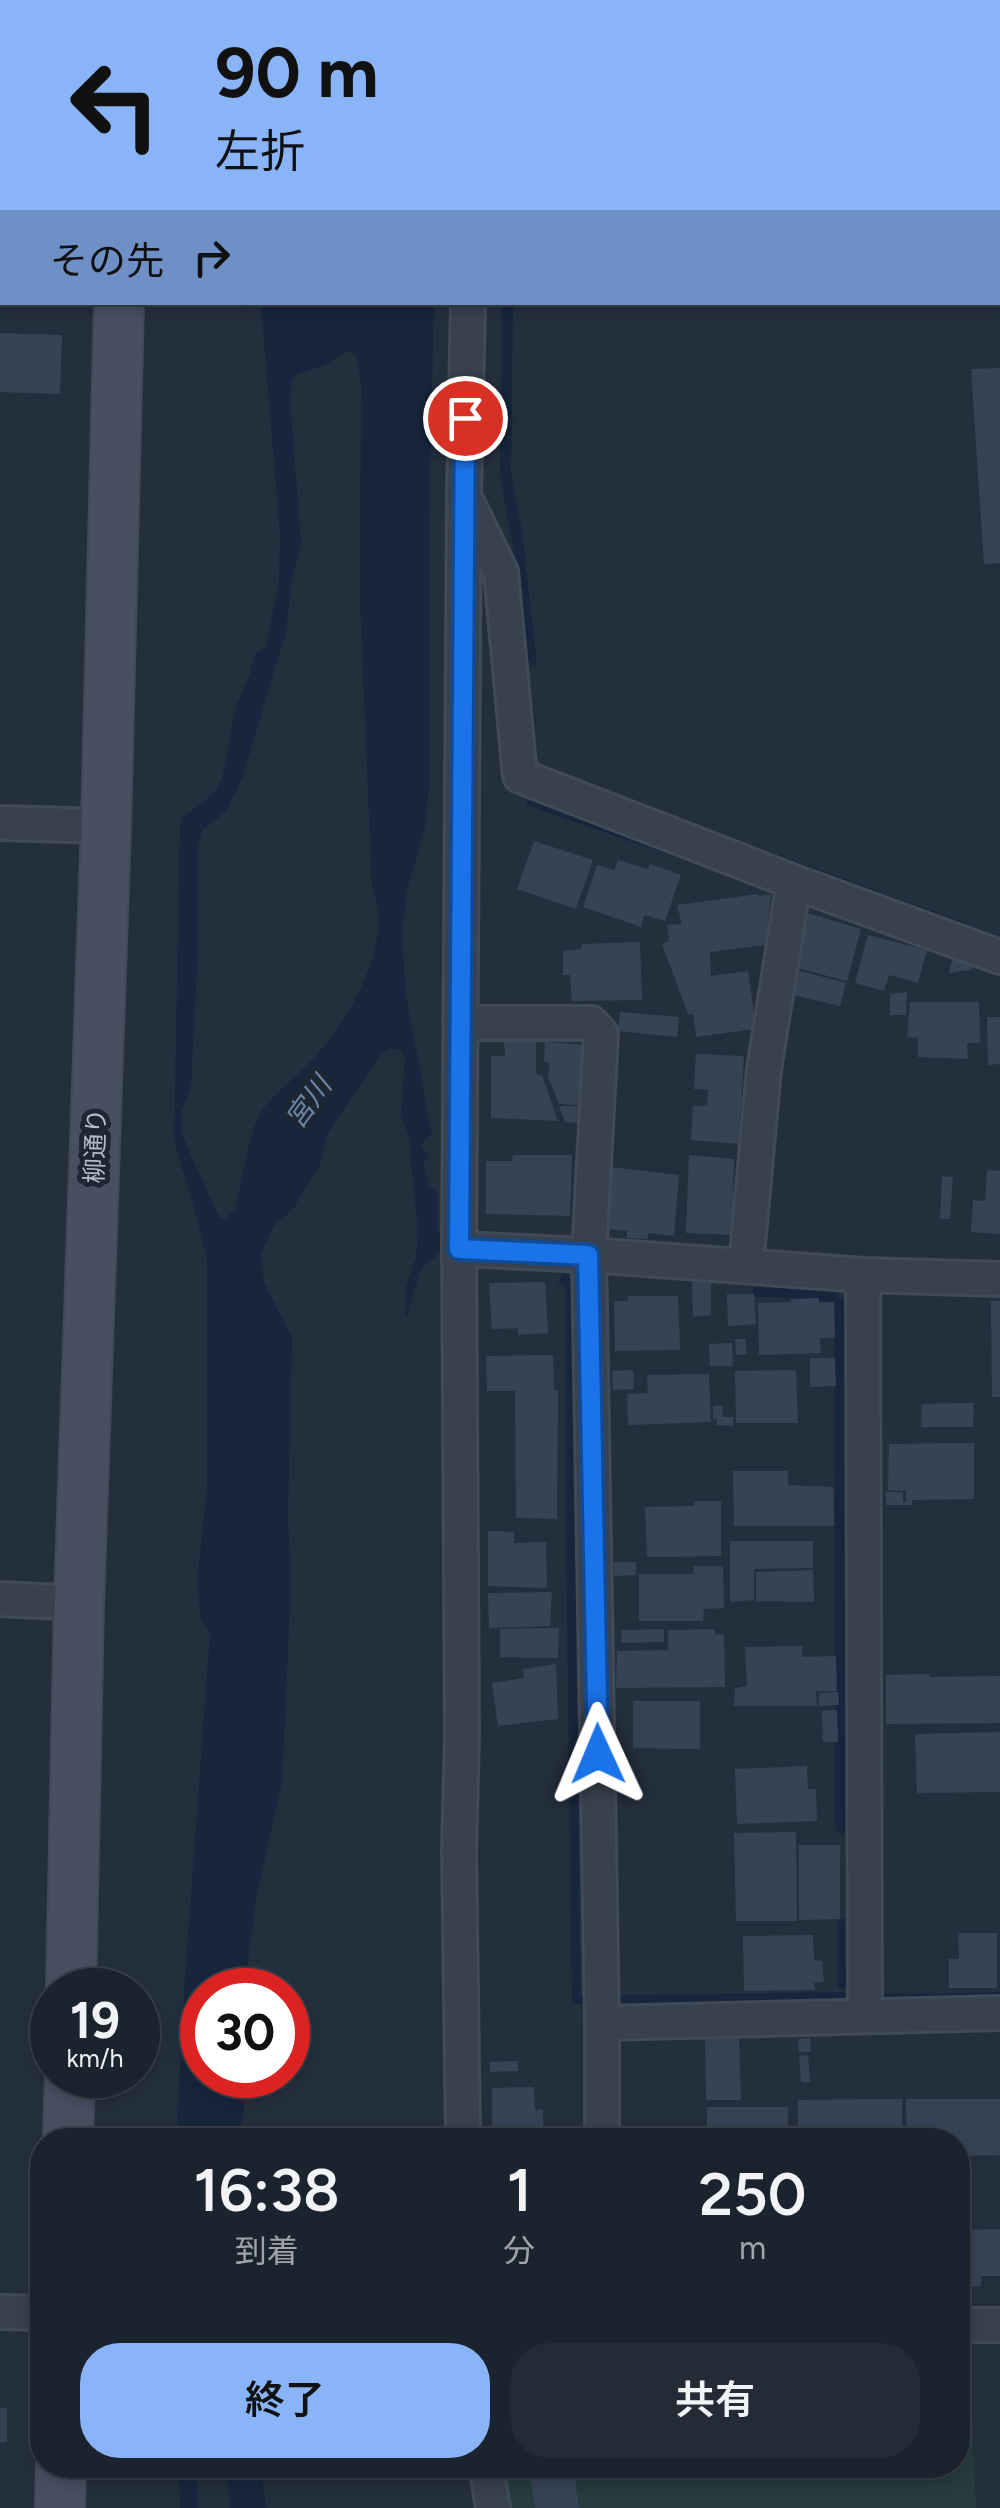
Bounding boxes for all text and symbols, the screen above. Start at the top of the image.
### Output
text: 90 m [215,30,379,115]
icon: left [50,40,180,170]
text: 左折 [215,124,305,178]
icon: right [184,230,239,285]
text: その先 [50,238,164,284]
pin [423,376,508,461]
icon: arrive [438,391,493,446]
water label: 宮川 [278,1067,340,1135]
street label: 柳通り [79,1108,111,1184]
position arrow [546,1702,650,1806]
speed limit sign: 30 [180,1968,310,2098]
text: 19 [70,1990,120,2051]
text: km/h [66,2043,124,2073]
text: 16:38 [194,2154,340,2226]
text: 1 [507,2154,532,2226]
text: 250 [699,2158,807,2230]
text: m [739,2229,766,2267]
text: 到着 [235,2232,299,2270]
text: 分 [503,2232,535,2270]
button: 終了 [80,2343,490,2458]
button: 共有 [510,2343,920,2458]

